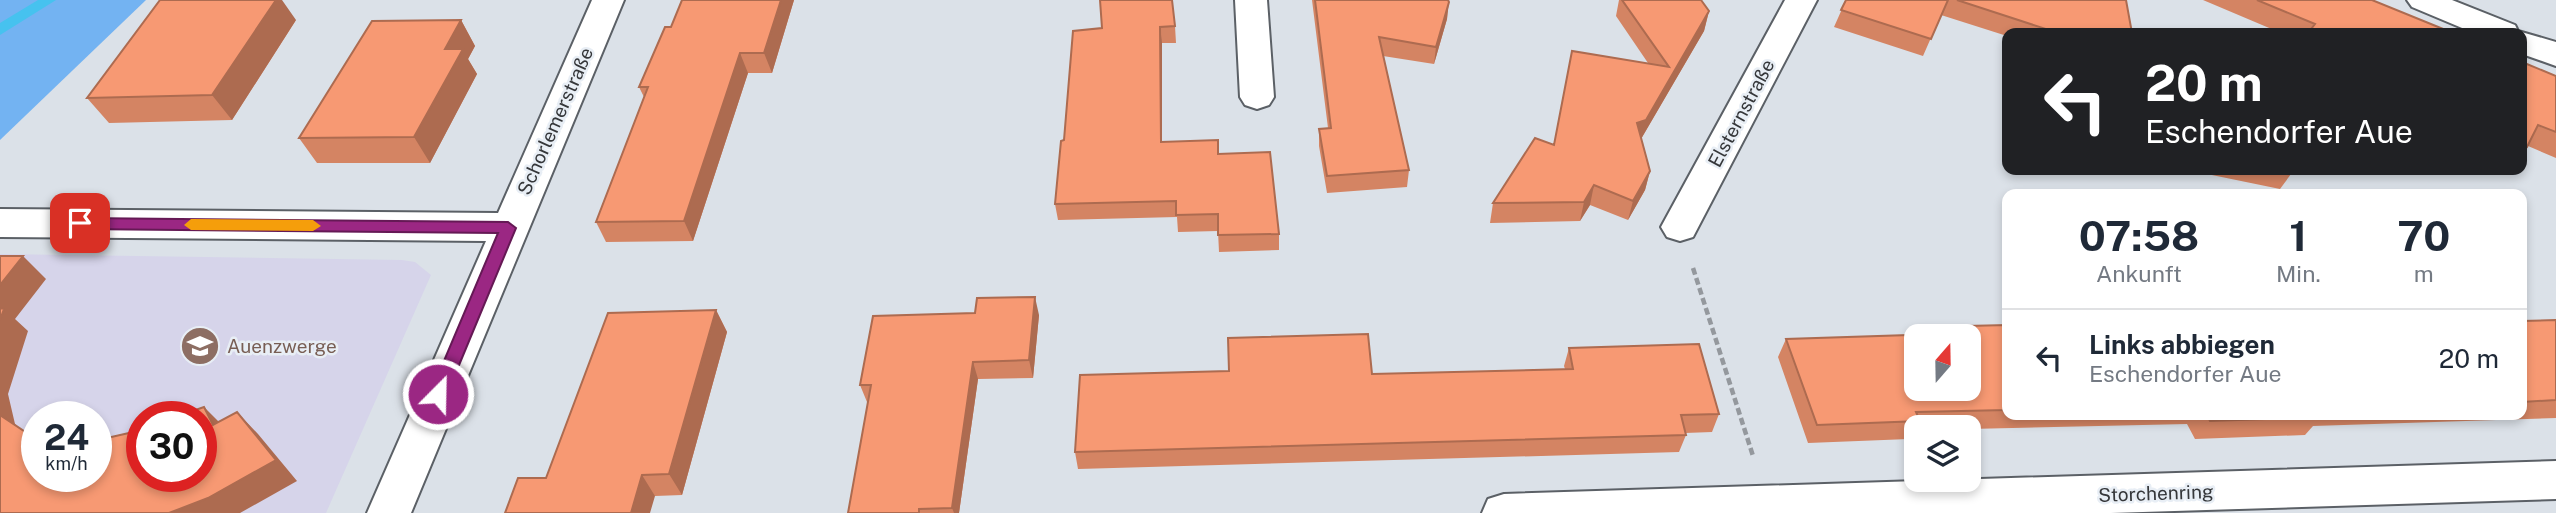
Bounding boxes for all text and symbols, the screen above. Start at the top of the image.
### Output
street label: Schorlemerstraße [513,44,597,198]
text: 20 m [2145,54,2263,112]
street label: Elsternstraße [1703,55,1779,171]
icon: left [2030,56,2121,147]
text: Eschendorfer Aue [2145,113,2413,150]
pin [50,193,110,253]
icon: arrive [61,204,99,242]
text: 07:58 [2079,211,2199,260]
text: 1 [2289,211,2307,260]
text: 70 [2397,211,2450,260]
text: Ankunft [2096,260,2182,287]
text: Min. [2276,260,2321,287]
text: m [2414,260,2434,287]
north arrow [1904,324,1981,401]
map controls [1904,324,1981,492]
school or university icon: Auenzwerge [179,325,221,367]
text: Links abbiegen [2089,329,2275,360]
place label: Auenzwerge [227,335,337,357]
icon: left [2030,339,2068,377]
text: 20 m [2439,343,2499,374]
position arrow [401,357,475,431]
text: Eschendorfer Aue [2089,360,2282,387]
speed limit sign: 30 [126,401,217,492]
button: layers [1904,415,1981,492]
text: 24 [44,417,89,458]
text: km/h [45,453,88,474]
street label: Storchenring [2098,480,2214,506]

